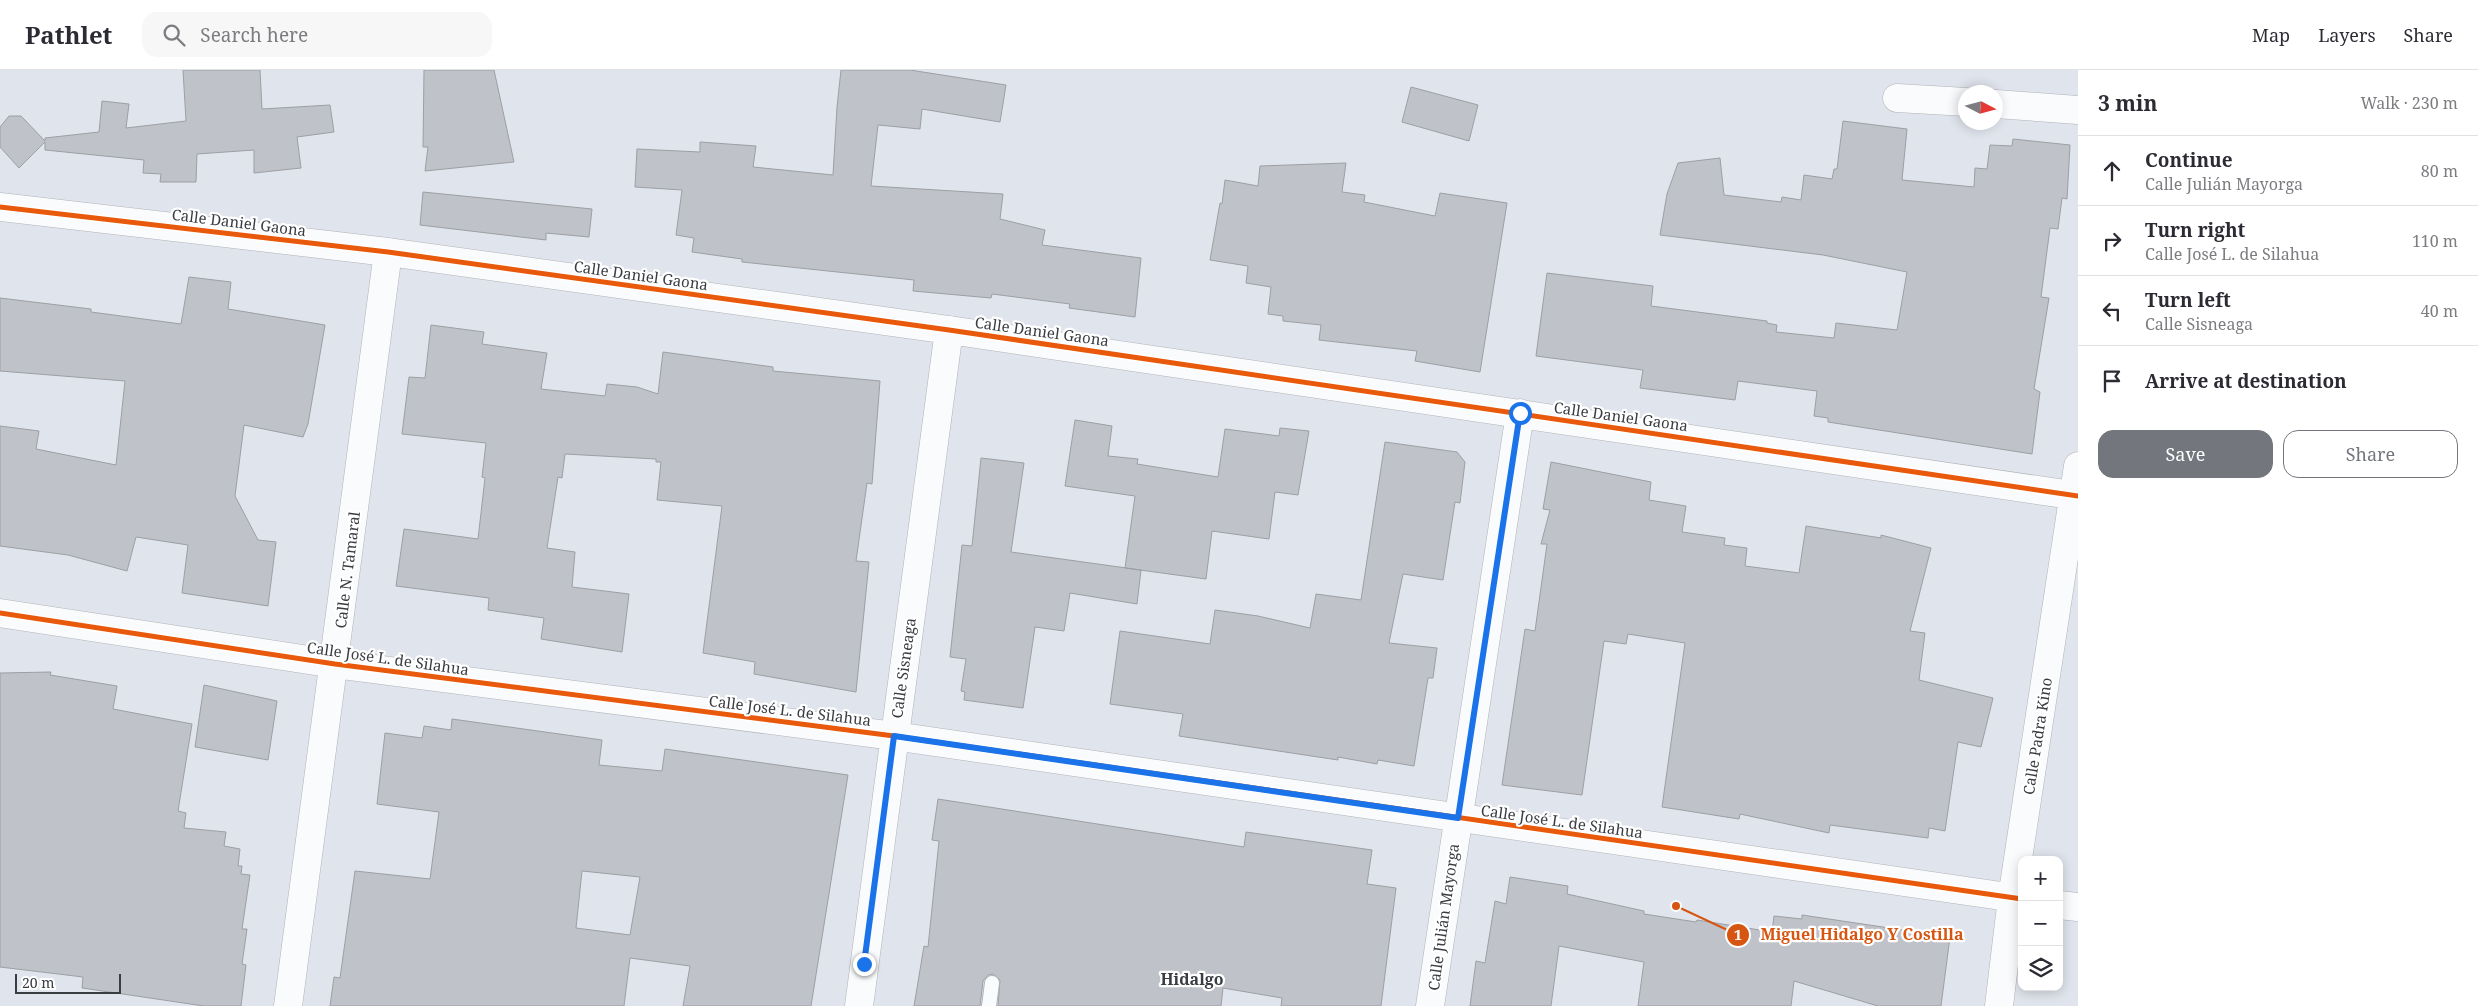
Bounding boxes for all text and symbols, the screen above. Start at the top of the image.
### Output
search box [142,12,492,57]
text: Pathlet [25,18,112,51]
icon: search [160,21,188,49]
text: Search here [200,22,308,48]
text: Map [2252,23,2290,47]
text: Layers [2318,23,2376,47]
text: Share [2404,23,2453,47]
north arrow [1958,85,2003,130]
text: 3 min [2098,89,2157,117]
text: Walk · 230 m [2361,92,2458,114]
text: Continue [2145,147,2233,173]
icon: ahead [2098,157,2126,185]
text: 80 m [2421,160,2458,182]
text: Calle Julián Mayorga [2145,173,2303,195]
street label: Calle Daniel Gaona [171,204,307,240]
text: Turn right [2145,217,2245,243]
icon: right [2098,227,2126,255]
text: 110 m [2412,230,2458,252]
text: Calle José L. de Silahua [2145,243,2319,265]
street label: Calle Daniel Gaona [573,256,709,294]
text: Turn left [2145,287,2231,313]
icon: left [2098,297,2126,325]
text: 40 m [2421,300,2458,322]
street label: Calle Daniel Gaona [974,312,1110,350]
text: Calle Sisneaga [2145,313,2253,335]
icon: arrive [2098,367,2126,395]
text: Arrive at destination [2145,368,2347,394]
street label: Calle Daniel Gaona [1553,397,1689,435]
route start [1509,402,1532,425]
button: Save [2098,430,2273,478]
button: Share [2283,430,2458,478]
street label: Calle N. Tamaral [330,510,364,630]
street label: Calle Sisneaga [886,616,920,720]
street label: Calle José L. de Silahua [306,637,470,679]
street label: Calle Padra Kino [2018,676,2056,796]
street label: Calle José L. de Silahua [708,690,872,730]
street label: Calle José L. de Silahua [1480,800,1644,842]
street label: Calle Julián Mayorga [1423,842,1463,992]
map controls [2018,856,2063,991]
button: + [2018,856,2063,901]
button: − [2018,901,2063,946]
callout: Miguel Hidalgo Y Costilla [1726,919,1974,950]
text: Miguel Hidalgo Y Costilla [1760,923,1964,945]
text: 1 [1734,924,1742,944]
button: layers [2018,946,2063,991]
route end [853,953,876,976]
district label: Hidalgo [1160,968,1224,990]
scale bar [15,971,121,994]
text: 20 m [22,973,55,992]

